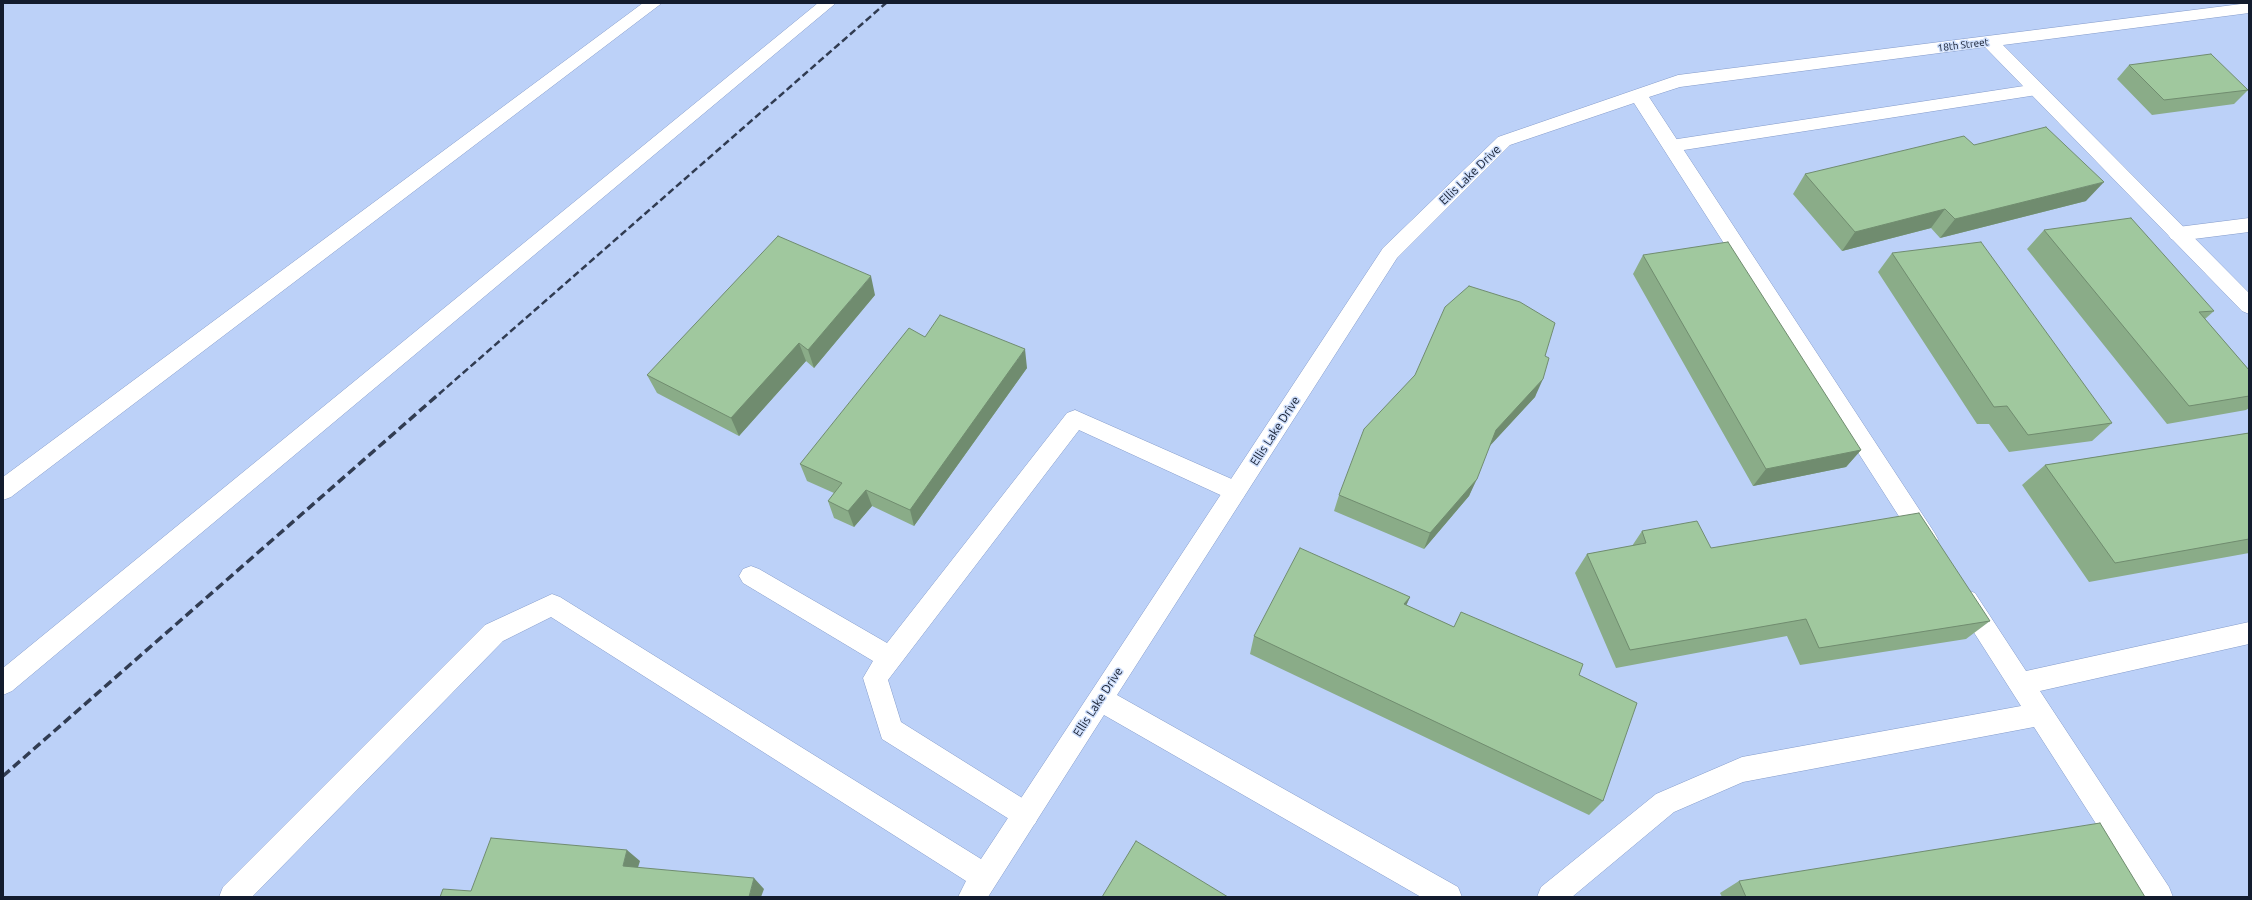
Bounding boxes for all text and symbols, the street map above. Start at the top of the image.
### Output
street label: 18th Street [1937,36,1989,54]
street label: Ellis Lake Drive [1436,142,1504,208]
street label: Ellis Lake Drive [1247,394,1303,468]
street label: Ellis Lake Drive [1070,665,1126,739]

